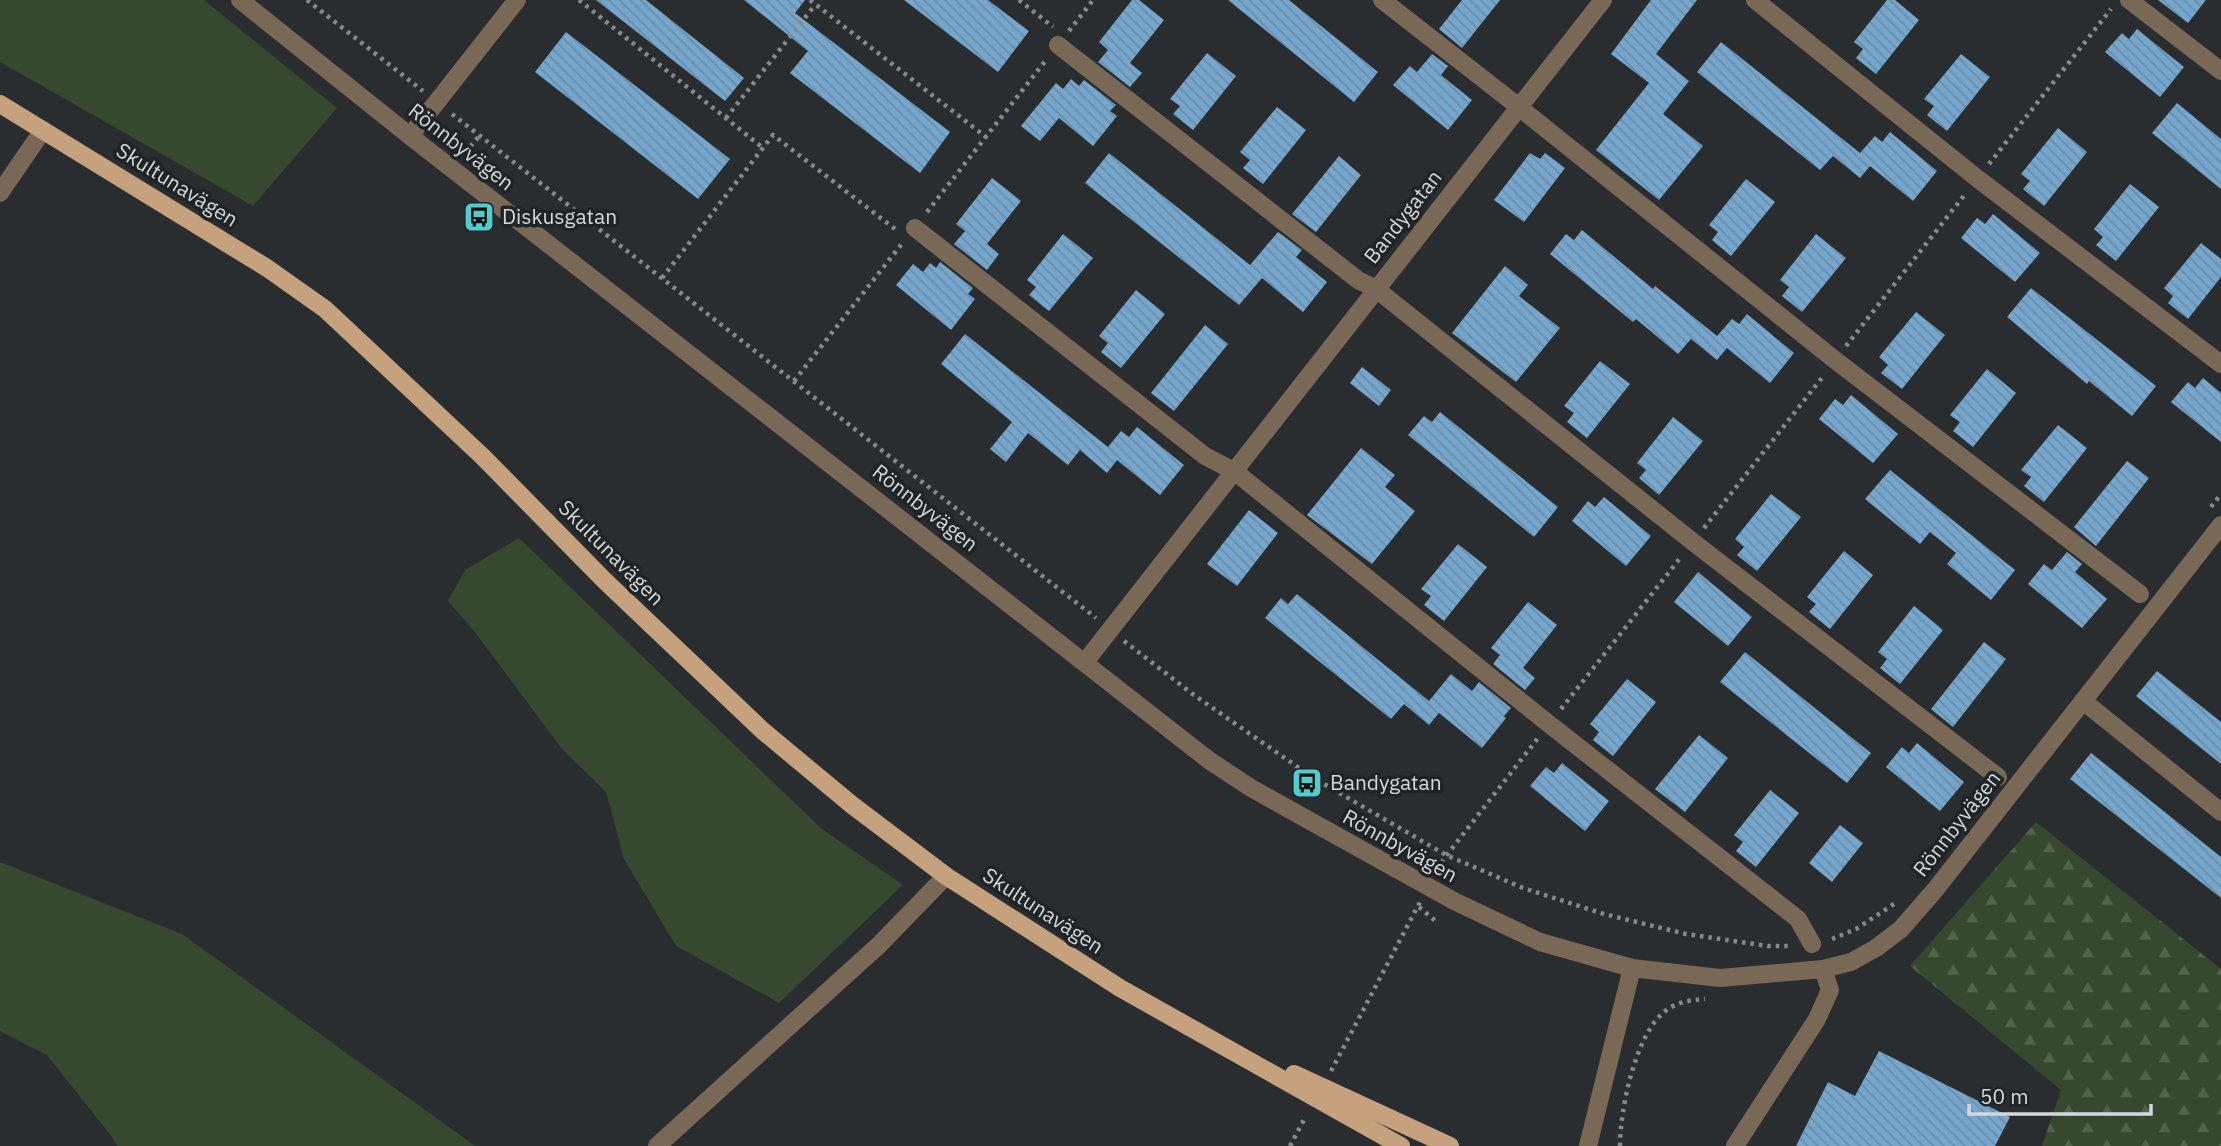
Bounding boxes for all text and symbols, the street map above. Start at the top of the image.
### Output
street label: Rönnbyvägen [403,96,520,196]
street label: Skultunavägen [111,136,244,233]
street label: Bandygatan [1357,164,1448,269]
bus stop icon: Diskusgatan [462,200,496,234]
place label: Diskusgatan [502,202,617,230]
street label: Rönnbyvägen [867,457,984,557]
street label: Skultunavägen [553,493,671,611]
street label: Rönnbyvägen [1906,765,2006,882]
bus stop icon: Bandygatan [1290,766,1324,800]
place label: Bandygatan [1330,768,1442,796]
street label: Rönnbyvägen [1338,802,1463,888]
street label: Skultunavägen [978,861,1109,960]
scale bar [1969,1072,2151,1116]
text: 50 m [1980,1082,2029,1110]

